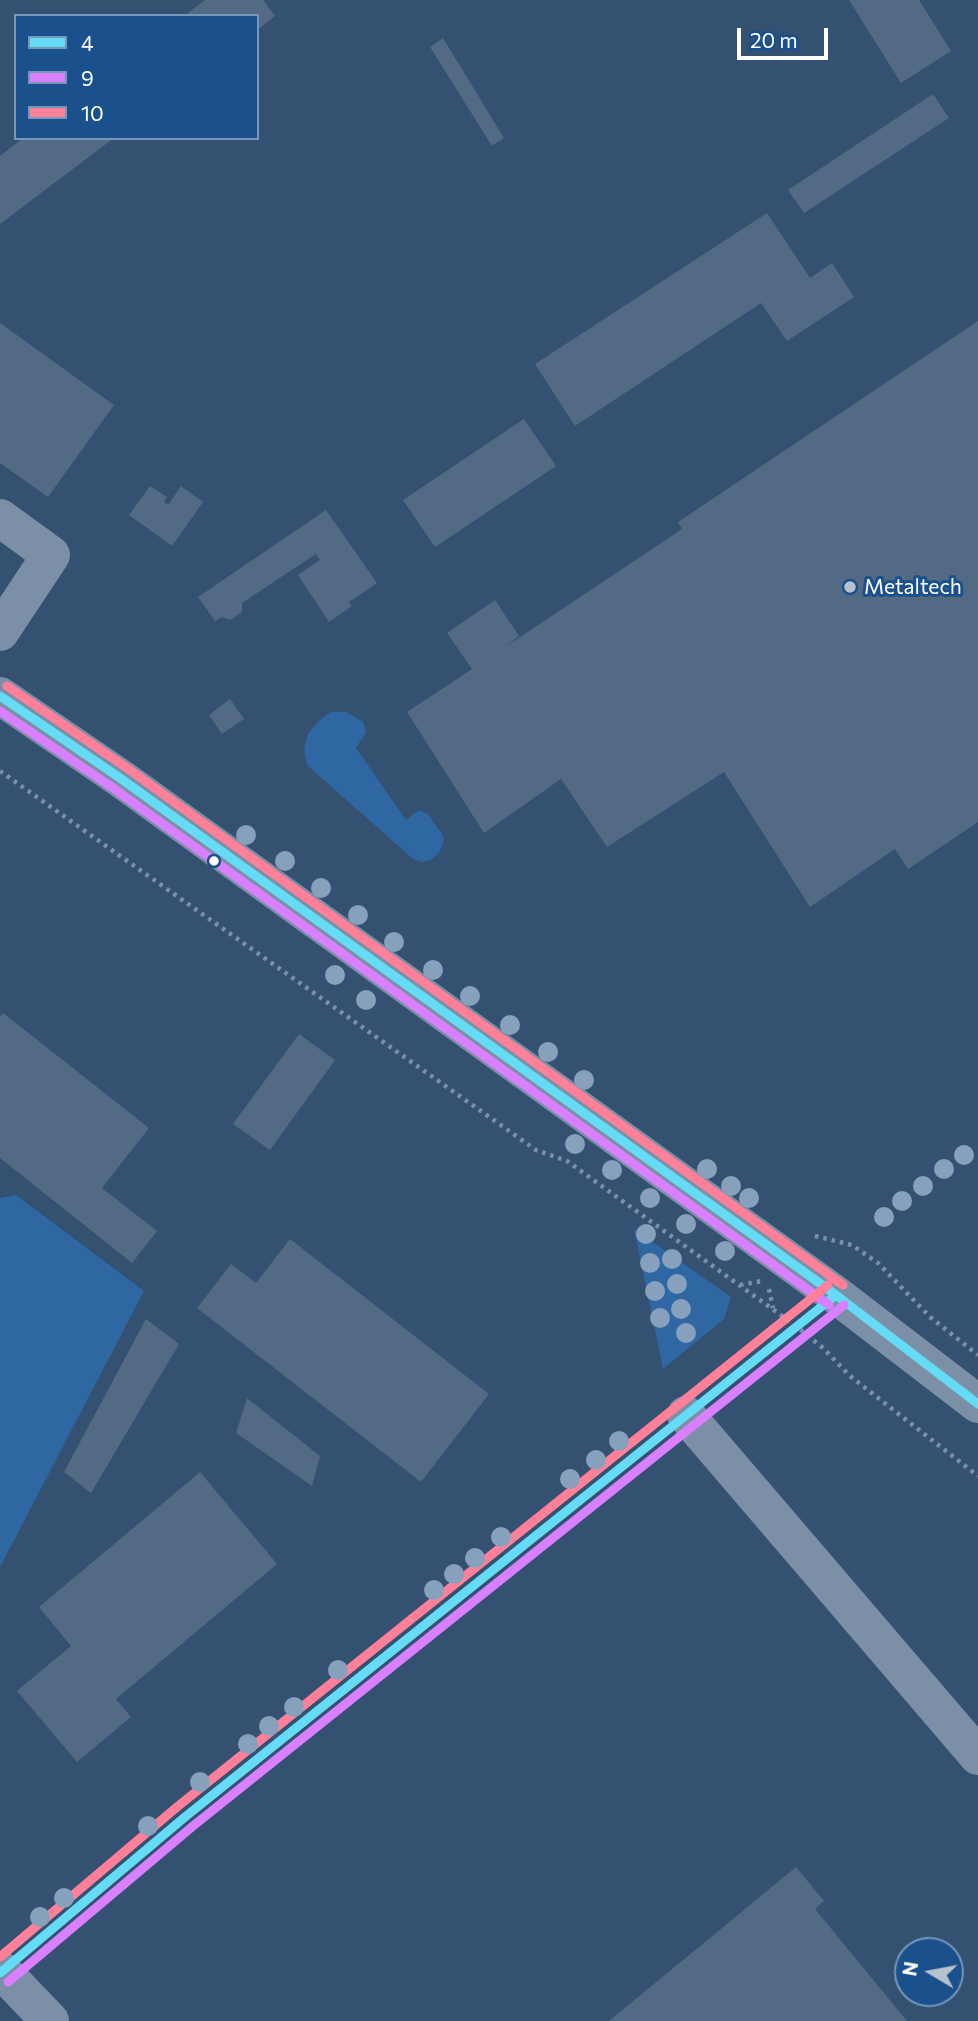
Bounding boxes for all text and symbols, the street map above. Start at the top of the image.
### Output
legend [14,14,259,140]
scale bar [740,14,831,58]
text: 20 m [750,27,798,52]
text: 4 [81,30,94,55]
text: 9 [81,65,94,90]
text: 10 [81,100,104,125]
place label: Metaltech [864,574,962,600]
marker: Metaltech [842,579,858,595]
unlabelled marker [207,854,221,868]
north arrow [894,1937,964,2007]
text: N [897,1960,922,1978]

